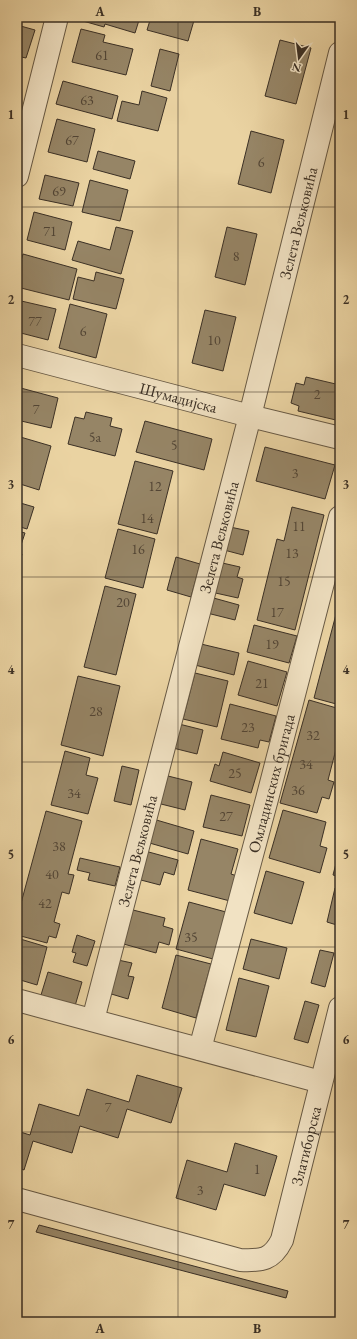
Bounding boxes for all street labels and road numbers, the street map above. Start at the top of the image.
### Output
street label: Зелета Вељковића [274,164,323,281]
street label: Шумадијска [137,378,220,418]
street label: Зелета Вељковића [194,478,244,595]
street label: Омладинских бригада [243,711,300,855]
street label: Зелета Вељковића [113,792,162,909]
street label: Златиборска [286,1103,326,1188]

